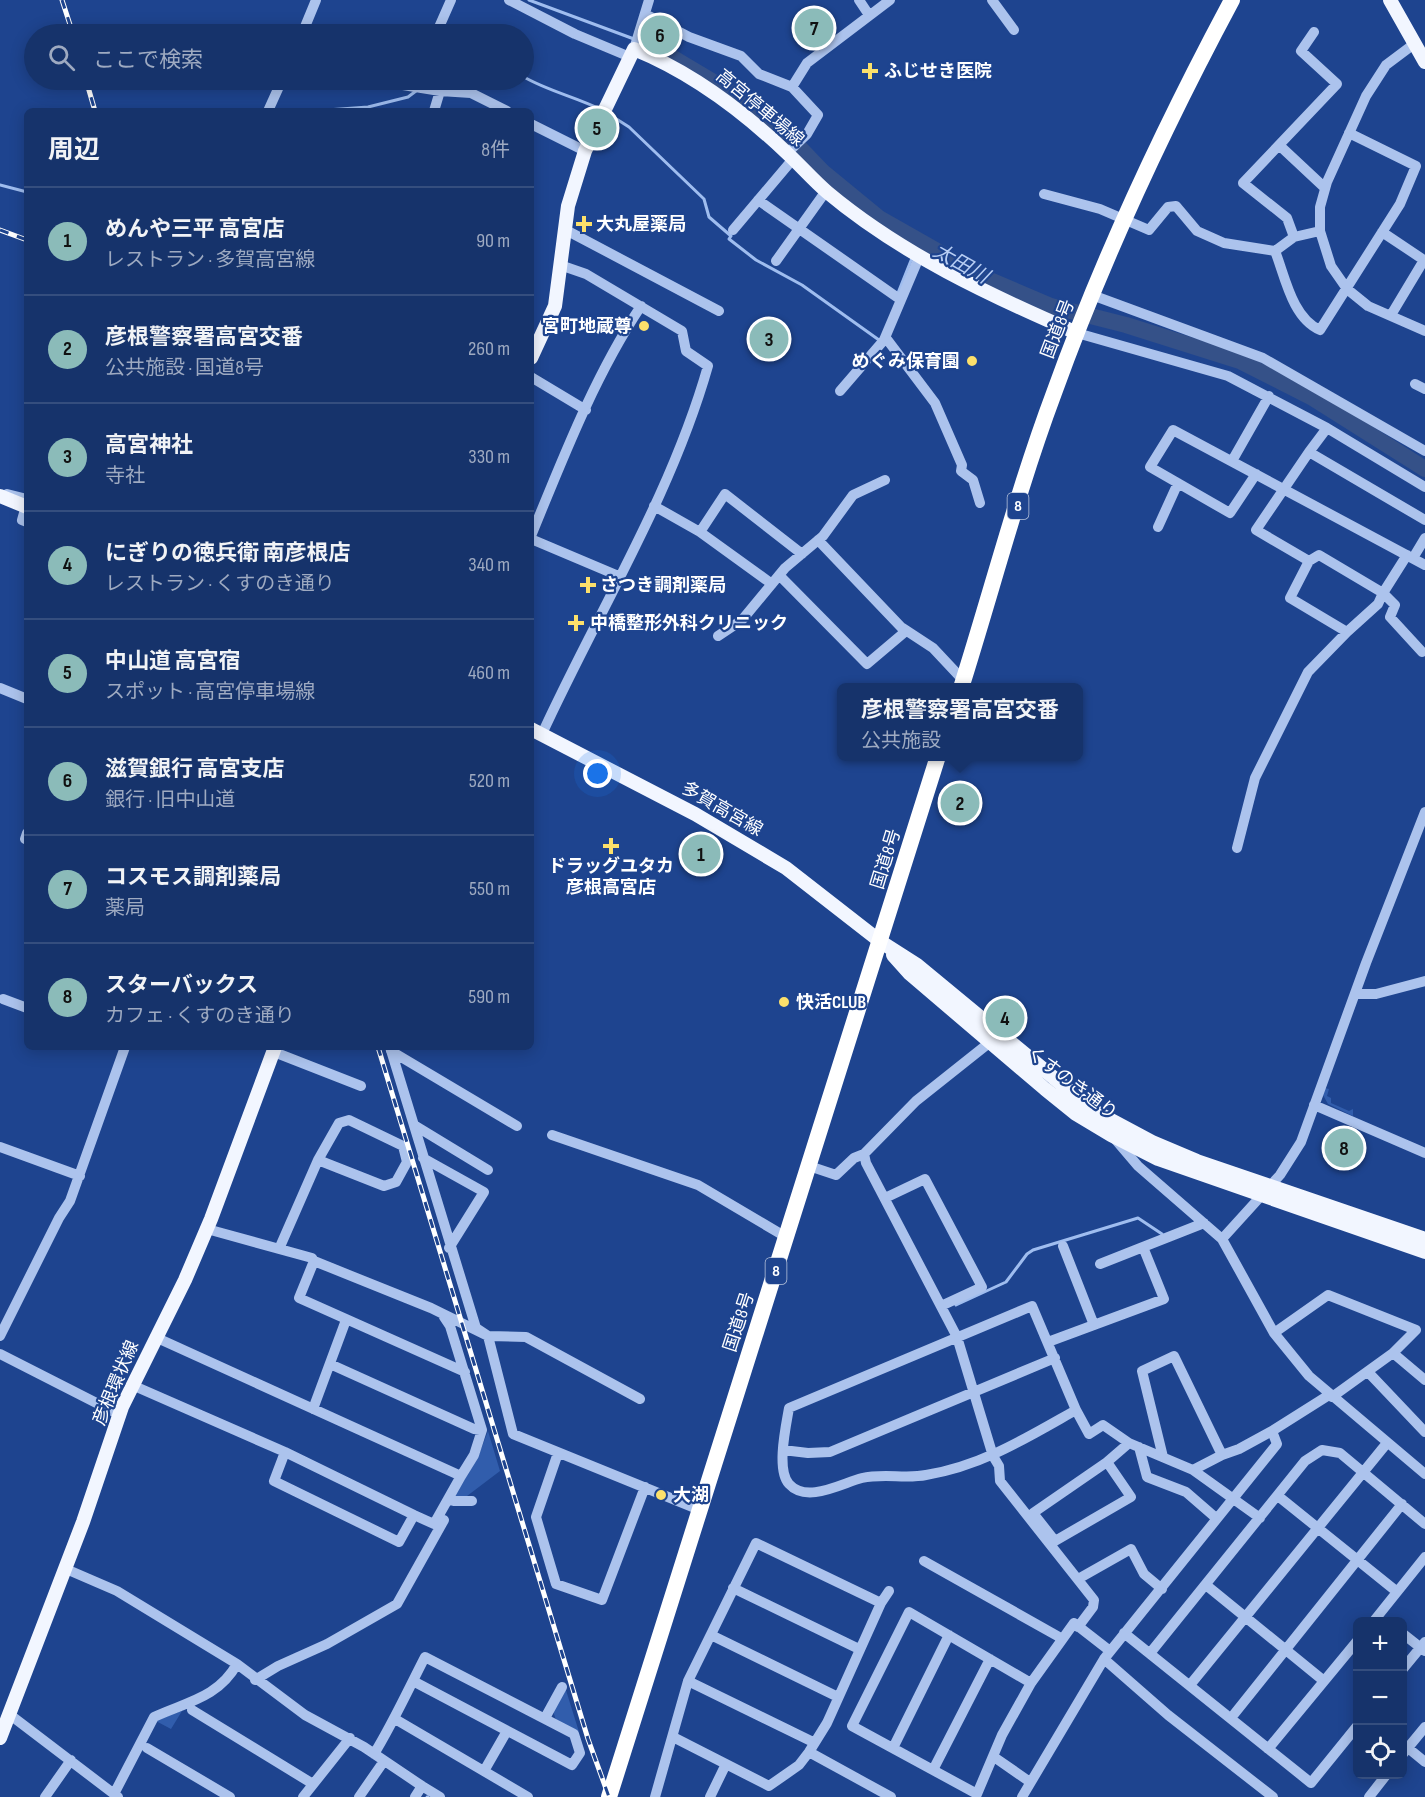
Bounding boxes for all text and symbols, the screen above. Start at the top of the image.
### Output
pin: 7 [794,6,834,51]
pin: 6 [640,12,680,57]
search box [24,24,534,90]
icon: search [45,41,78,74]
text: ここで検索 [93,47,203,74]
place label: ふじせき医院 [884,61,992,82]
marker: ふじせき医院 [861,62,879,80]
street label: 高宮停車場線 [712,65,808,151]
pin: 5 [578,106,616,150]
text: 周辺 [48,135,100,166]
text: 8件 [481,138,510,162]
place label: 大丸屋薬局 [596,214,686,235]
text: めんや三平 高宮店 [105,216,284,243]
marker: 大丸屋薬局 [577,217,591,231]
text: 1 [64,229,71,253]
text: 90 m [476,229,510,253]
water label: 太田川 [929,239,995,290]
text: レストラン · 多賀高宮線 [105,248,315,272]
street label: 国道8号 [1037,296,1079,362]
place label: 宮町地蔵尊 [542,316,632,337]
pin: 3 [750,316,788,362]
marker: 宮町地蔵尊 [637,319,651,333]
text: 彦根警察署高宮交番 [105,324,303,351]
text: 2 [63,337,72,361]
text: 260 m [468,337,510,361]
place label: めぐみ保育園 [851,351,960,372]
marker: めぐみ保育園 [965,354,979,368]
text: 公共施設 · 国道8号 [105,356,264,380]
text: 高宮神社 [105,432,193,459]
text: 3 [63,445,72,469]
text: 330 m [468,445,510,469]
text: 寺社 [105,464,145,488]
road number: 8 [1008,493,1028,519]
text: にぎりの徳兵衛 南彦根店 [105,540,350,567]
text: 4 [63,553,72,577]
text: 340 m [468,553,510,577]
text: レストラン · くすのき通り [105,572,335,596]
place label: さつき調剤薬局 [600,575,726,596]
marker: さつき調剤薬局 [581,578,595,592]
place label: 中橋整形外科クリニック [590,613,788,634]
marker: 中橋整形外科クリニック [567,614,585,632]
text: 中山道 高宮宿 [105,648,240,675]
text: 5 [63,661,72,685]
text: 460 m [468,661,510,685]
text: スポット · 高宮停車場線 [105,680,315,704]
popup [837,683,1083,761]
text: 彦根警察署高宮交番 [861,697,1059,724]
text: 公共施設 [861,729,941,753]
text: 滋賀銀行 高宮支店 [105,756,284,783]
your location [583,759,612,788]
text: 6 [63,769,72,793]
text: 520 m [469,769,510,793]
street label: 多賀高宮線 [678,777,766,841]
pin: 2 [940,780,980,826]
text: 銀行 · 旧中山道 [105,788,235,812]
street label: 国道8号 [867,826,905,892]
pin: 1 [682,832,720,876]
marker: ドラッグユタカ 彦根高宮店 [604,839,618,853]
place label: ドラッグユタカ 彦根高宮店 [548,856,674,898]
text: コスモス調剤薬局 [105,864,281,891]
text: 7 [63,877,72,901]
text: 550 m [469,877,510,901]
text: 薬局 [105,896,145,920]
text: スターバックス [105,972,258,999]
text: 8 [63,985,72,1009]
text: 590 m [468,985,510,1009]
place label: 快活CLUB [796,992,866,1013]
marker: 快活CLUB [777,995,791,1009]
pin: 4 [986,996,1024,1040]
text: カフェ · くすのき通り [105,1004,295,1028]
street label: くすのき通り [1023,1042,1121,1124]
pin: 8 [1324,1126,1364,1170]
road number: 8 [766,1258,786,1284]
street label: 国道8号 [719,1289,759,1355]
street label: 彦根環状線 [89,1337,143,1429]
place label: 大湖 [673,1485,709,1506]
marker: 大湖 [654,1488,668,1502]
map controls [1353,1617,1407,1779]
button: + [1353,1617,1407,1671]
button: − [1353,1671,1407,1725]
button: locate [1353,1725,1407,1779]

